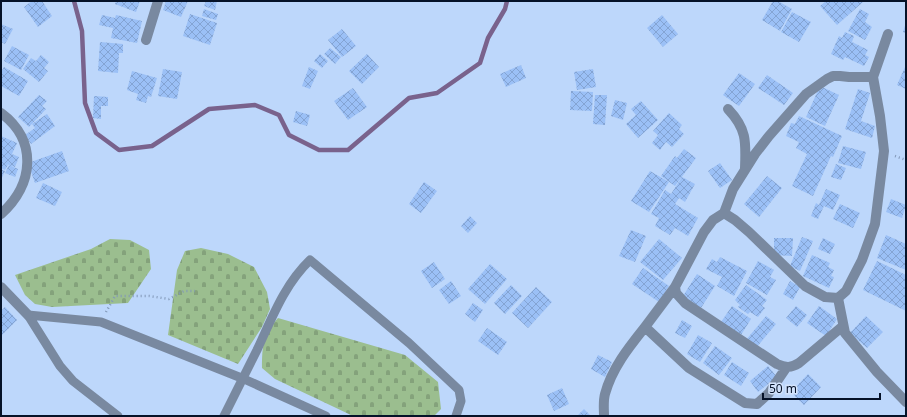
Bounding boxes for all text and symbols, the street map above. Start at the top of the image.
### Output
scale bar [763,375,880,401]
text: 50 m [769,380,797,397]

